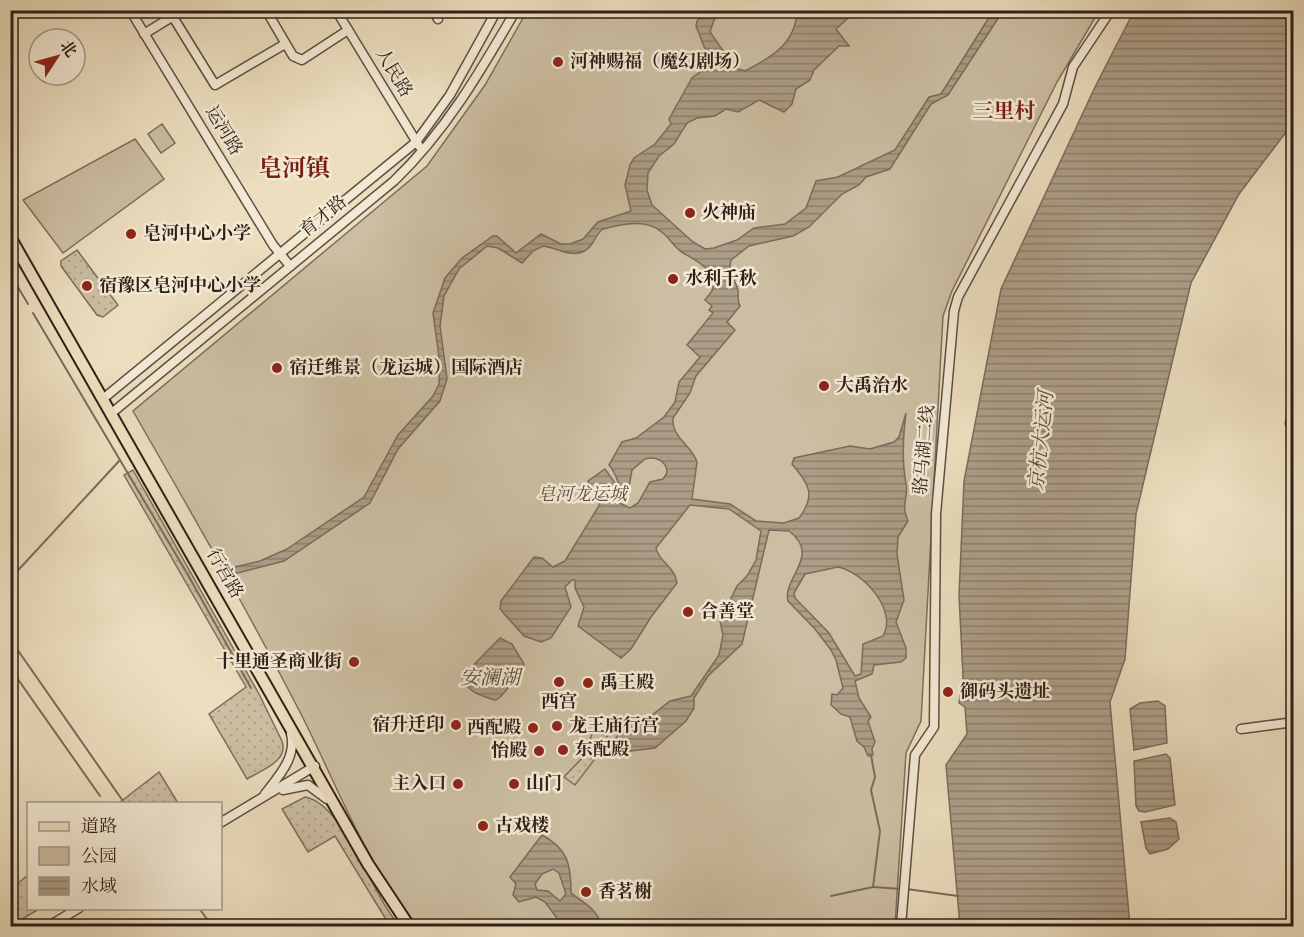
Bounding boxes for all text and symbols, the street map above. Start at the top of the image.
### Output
north arrow [27,27,87,87]
text: 北 [55,37,80,62]
street label: 人民路 [369,44,417,102]
place label: 河神赐福（魔幻剧场） [570,51,750,74]
marker: 河神赐福（魔幻剧场） [551,55,565,69]
district label: 三里村 [973,99,1036,126]
street label: 运河路 [199,102,247,160]
district label: 皂河镇 [258,154,330,185]
street label: 育才路 [296,191,352,243]
place label: 火神庙 [702,202,756,225]
marker: 火神庙 [683,206,697,220]
place label: 皂河中心小学 [143,223,251,246]
marker: 皂河中心小学 [124,227,138,241]
place label: 水利千秋 [685,268,757,291]
marker: 水利千秋 [666,272,680,286]
place label: 宿豫区皂河中心小学 [99,275,261,298]
marker: 宿豫区皂河中心小学 [80,279,94,293]
place label: 宿迁维景（龙运城）国际酒店 [289,357,523,380]
marker: 宿迁维景（龙运城）国际酒店 [270,361,284,375]
place label: 大禹治水 [836,375,908,398]
marker: 大禹治水 [817,379,831,393]
water label: 京杭大运河 [1024,387,1060,492]
street label: 骆马湖二线 [910,404,940,496]
park label: 皂河龙运城 [537,484,630,507]
street label: 行宫路 [201,545,247,603]
place label: 合善堂 [700,601,754,624]
marker: 合善堂 [681,605,695,619]
place label: 十里通圣商业街 [216,651,342,674]
marker: 十里通圣商业街 [347,655,361,669]
water label: 安澜湖 [460,666,523,691]
place label: 禹王殿 [600,672,654,695]
marker: 西宫 [552,675,566,689]
marker: 禹王殿 [581,676,595,690]
place label: 御码头遗址 [960,681,1050,704]
marker: 御码头遗址 [941,685,955,699]
place label: 西宫 [541,691,577,714]
place label: 宿升迁印 [372,714,444,737]
place label: 龙王庙行宫 [569,715,659,738]
place label: 西配殿 [467,717,521,740]
marker: 宿升迁印 [449,718,463,732]
marker: 龙王庙行宫 [550,719,564,733]
marker: 西配殿 [526,721,540,735]
place label: 东配殿 [575,739,629,762]
place label: 怡殿 [491,740,527,763]
marker: 东配殿 [556,743,570,757]
marker: 怡殿 [532,744,546,758]
place label: 主入口 [392,773,446,796]
place label: 山门 [526,773,562,796]
marker: 主入口 [451,777,465,791]
marker: 山门 [507,777,521,791]
legend [27,802,222,910]
place label: 古戏楼 [495,815,549,838]
text: 道路 [81,816,117,839]
marker: 古戏楼 [476,819,490,833]
text: 公园 [81,846,117,869]
text: 水域 [81,876,117,899]
place label: 香茗榭 [598,881,652,904]
marker: 香茗榭 [579,885,593,899]

